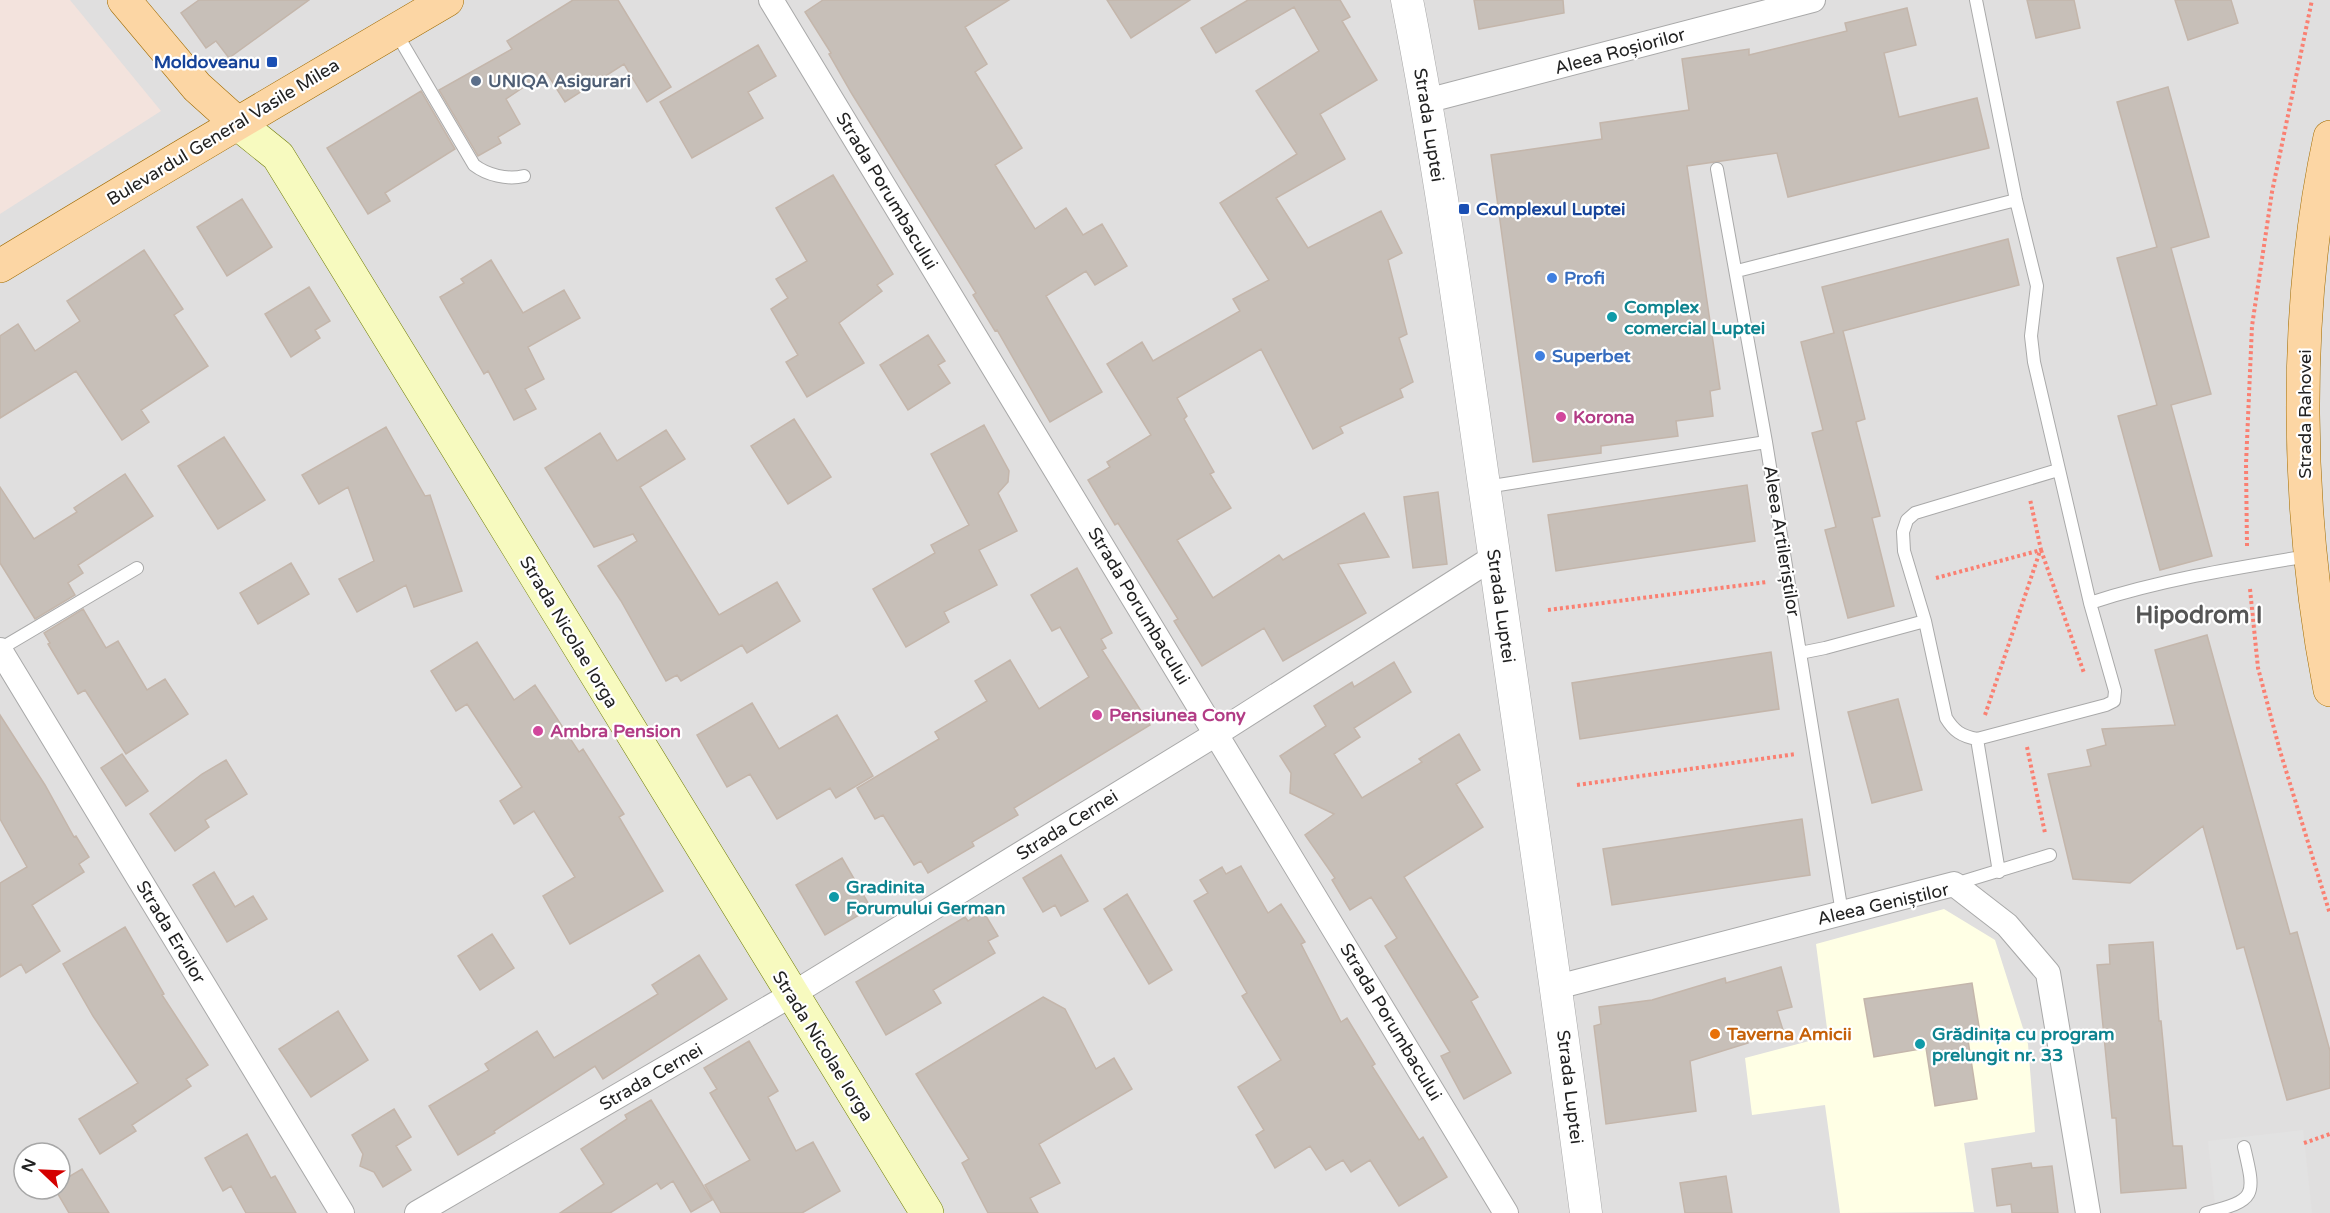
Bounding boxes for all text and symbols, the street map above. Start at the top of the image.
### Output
street label: Aleea Roșiorilor [1552,23,1688,79]
place label: Moldoveanu [154,51,260,73]
street label: Bulevardul General Vasile Milea [103,54,343,210]
marker: Moldoveanu [265,55,279,69]
street label: Strada Luptei [1409,67,1449,183]
place label: UNIQA Asigurari [488,70,631,92]
marker: UNIQA Asigurari [469,74,483,88]
street label: Strada Porumbacului [831,108,943,274]
place label: Complexul Luptei [1476,198,1626,220]
marker: Complexul Luptei [1457,202,1471,216]
place label: Profi [1564,267,1605,289]
marker: Profi [1545,271,1559,285]
place label: Complex comercial Luptei [1624,296,1765,339]
marker: Complex comercial Luptei [1605,310,1619,324]
place label: Superbet [1552,345,1631,367]
marker: Superbet [1533,349,1547,363]
street label: Strada Rahovei [2294,349,2316,479]
place label: Korona [1573,406,1635,428]
marker: Korona [1554,410,1568,424]
street label: Aleea Artileriștilor [1759,464,1805,618]
street label: Strada Porumbacului [1083,523,1195,689]
street label: Strada Luptei [1482,548,1520,664]
street label: Strada Nicolae Iorga [515,552,623,712]
district label: Hipodrom I [2135,601,2263,630]
place label: Pensiunea Cony [1109,704,1246,726]
marker: Pensiunea Cony [1090,708,1104,722]
place label: Ambra Pension [550,720,681,742]
marker: Ambra Pension [531,724,545,738]
street label: Strada Cernei [1012,785,1122,865]
street label: Strada Eroilor [132,876,210,988]
place label: Gradinita Forumului German [846,876,1005,919]
street label: Aleea Geniștilor [1815,878,1951,930]
marker: Gradinita Forumului German [827,890,841,904]
street label: Strada Porumbacului [1335,939,1447,1105]
street label: Strada Nicolae Iorga [768,967,878,1125]
place label: Taverna Amicii [1726,1023,1852,1045]
place label: Grădinița cu program prelungit nr. 33 [1932,1023,2115,1066]
marker: Taverna Amicii [1708,1027,1722,1041]
street label: Strada Luptei [1552,1029,1588,1145]
marker: Grădinița cu program prelungit nr. 33 [1913,1037,1927,1051]
street label: Strada Cernei [595,1039,707,1115]
north arrow [12,1141,72,1201]
text: N [17,1156,41,1175]

